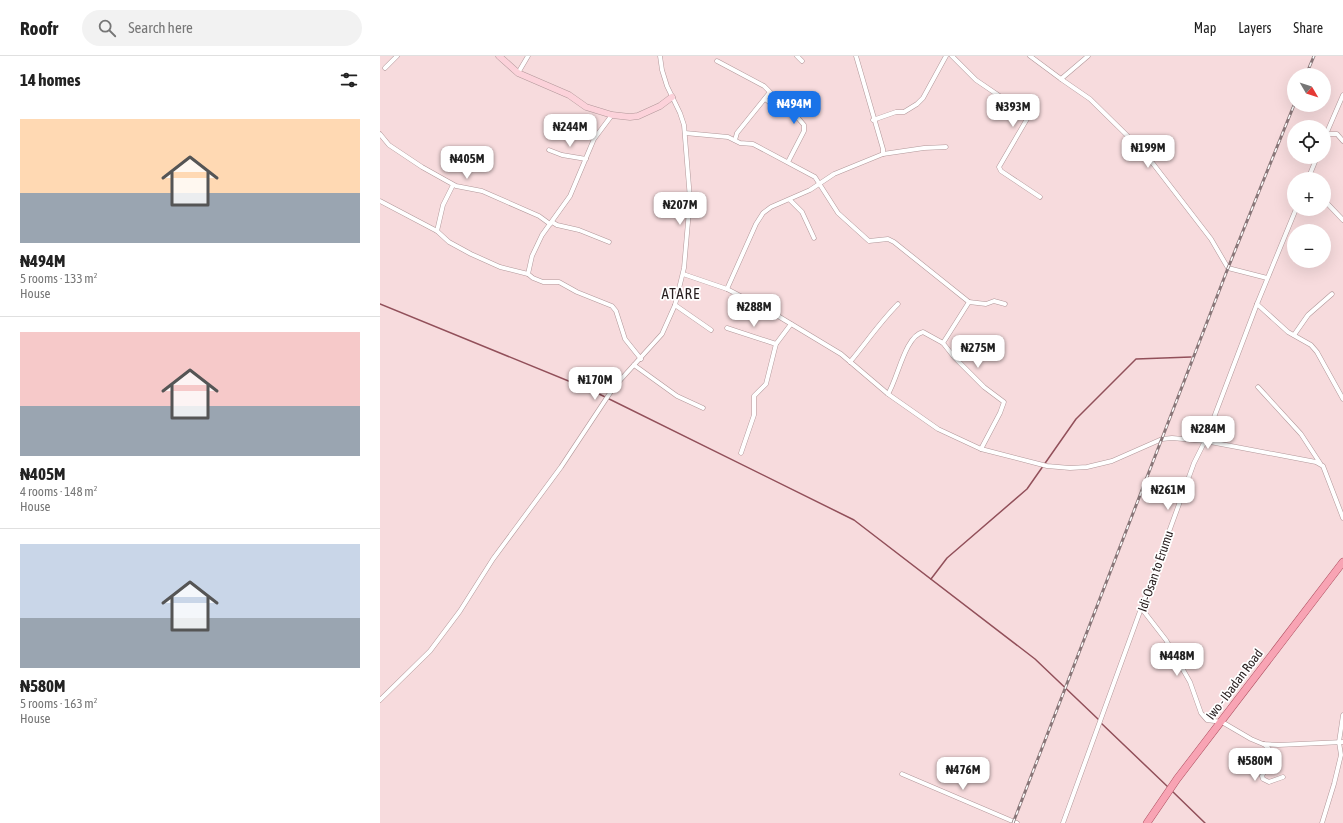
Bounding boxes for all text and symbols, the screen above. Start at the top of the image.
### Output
search box [82,10,362,46]
text: Roofr [20,17,58,39]
icon: search [96,17,118,39]
text: Search here [128,19,193,36]
text: Map [1194,20,1216,36]
text: Layers [1238,20,1271,36]
text: Share [1293,20,1323,36]
north arrow [1287,68,1331,112]
map controls [1287,68,1331,268]
icon: filters [338,69,360,91]
text: 14 homes [20,70,81,90]
pin: ₦494M [766,91,822,125]
pin: ₦393M [985,94,1041,128]
text: ₦494M [777,96,811,111]
text: ₦393M [996,99,1030,114]
pin: ₦244M [542,114,598,148]
text: ₦244M [553,119,587,134]
button: locate [1287,120,1331,164]
pin: ₦199M [1120,135,1176,169]
text: ₦199M [1131,140,1165,155]
icon: home [154,145,226,217]
pin: ₦405M [439,146,495,180]
text: ₦405M [450,151,484,166]
button: + [1287,172,1331,216]
pin: ₦207M [652,192,708,226]
text: ₦207M [663,197,697,212]
button: − [1287,224,1331,268]
text: ₦494M [20,251,65,271]
text: 5 rooms · 133 m² [20,271,97,286]
district label: ATARE [662,285,700,302]
text: House [20,286,50,301]
pin: ₦288M [726,294,782,328]
text: ₦288M [737,299,771,314]
pin: ₦275M [950,335,1006,369]
text: ₦275M [961,340,995,355]
icon: home [154,358,226,430]
pin: ₦170M [567,367,623,401]
text: ₦170M [578,372,612,387]
pin: ₦284M [1180,416,1236,450]
text: ₦284M [1191,421,1225,436]
text: ₦405M [20,464,65,484]
pin: ₦261M [1140,477,1196,511]
text: ₦261M [1151,482,1185,497]
text: 4 rooms · 148 m² [20,484,97,499]
text: House [20,499,50,514]
street label: Idi-Osan to Erumu [1135,529,1176,614]
icon: home [154,570,226,642]
pin: ₦448M [1149,643,1205,677]
street label: Iwo - Ibadan Road [1203,646,1266,723]
text: ₦448M [1160,648,1194,663]
text: ₦580M [20,676,65,696]
text: 5 rooms · 163 m² [20,696,97,711]
text: House [20,711,50,726]
pin: ₦580M [1227,748,1283,782]
text: ₦580M [1238,753,1272,768]
pin: ₦476M [935,757,991,791]
text: ₦476M [946,762,980,777]

